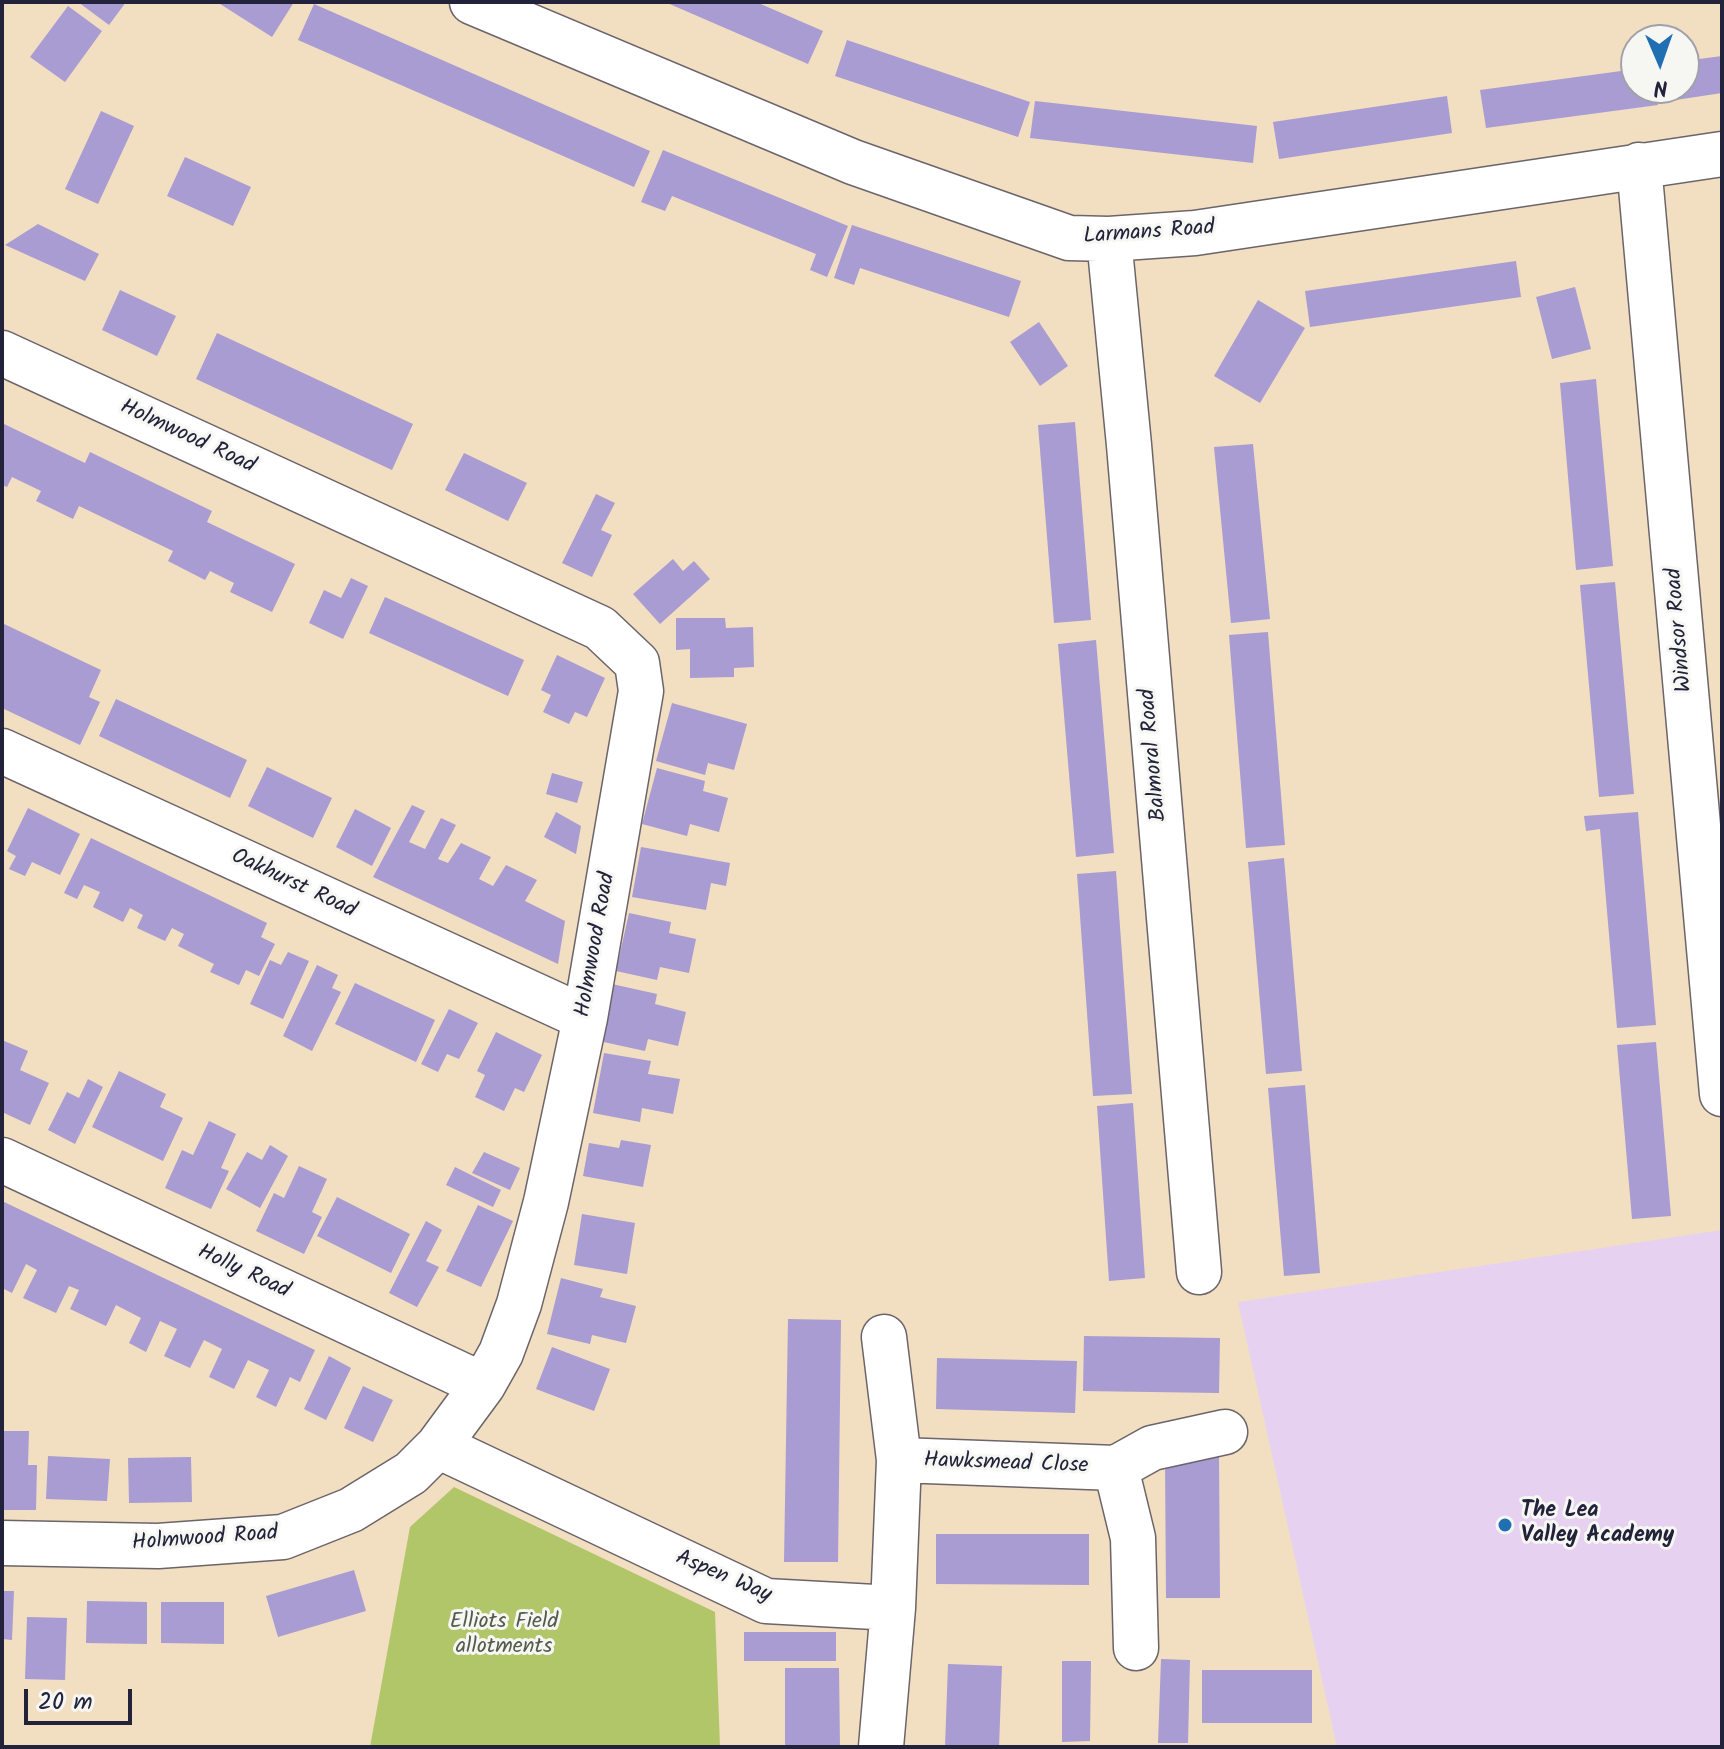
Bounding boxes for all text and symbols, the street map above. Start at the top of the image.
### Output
north arrow [1620,24,1700,104]
text: N [1653,69,1668,104]
street label: Larmans Road [1083,216,1215,252]
street label: Holmwood Road [115,395,259,481]
street label: Windsor Road [1662,567,1700,693]
street label: Balmoral Road [1136,688,1174,822]
street label: Oakhurst Road [226,845,360,925]
street label: Holmwood Road [571,871,623,1019]
street label: Holly Road [193,1240,293,1306]
street label: Hawksmead Close [923,1449,1089,1481]
place label: The Lea Valley Academy [1521,1499,1674,1550]
marker: The Lea Valley Academy [1496,1516,1514,1534]
street label: Holmwood Road [131,1522,279,1558]
street label: Aspen Way [671,1546,775,1610]
park label: Elliots Field allotments [450,1610,558,1662]
scale bar [28,1673,136,1723]
text: 20 m [38,1683,93,1722]

